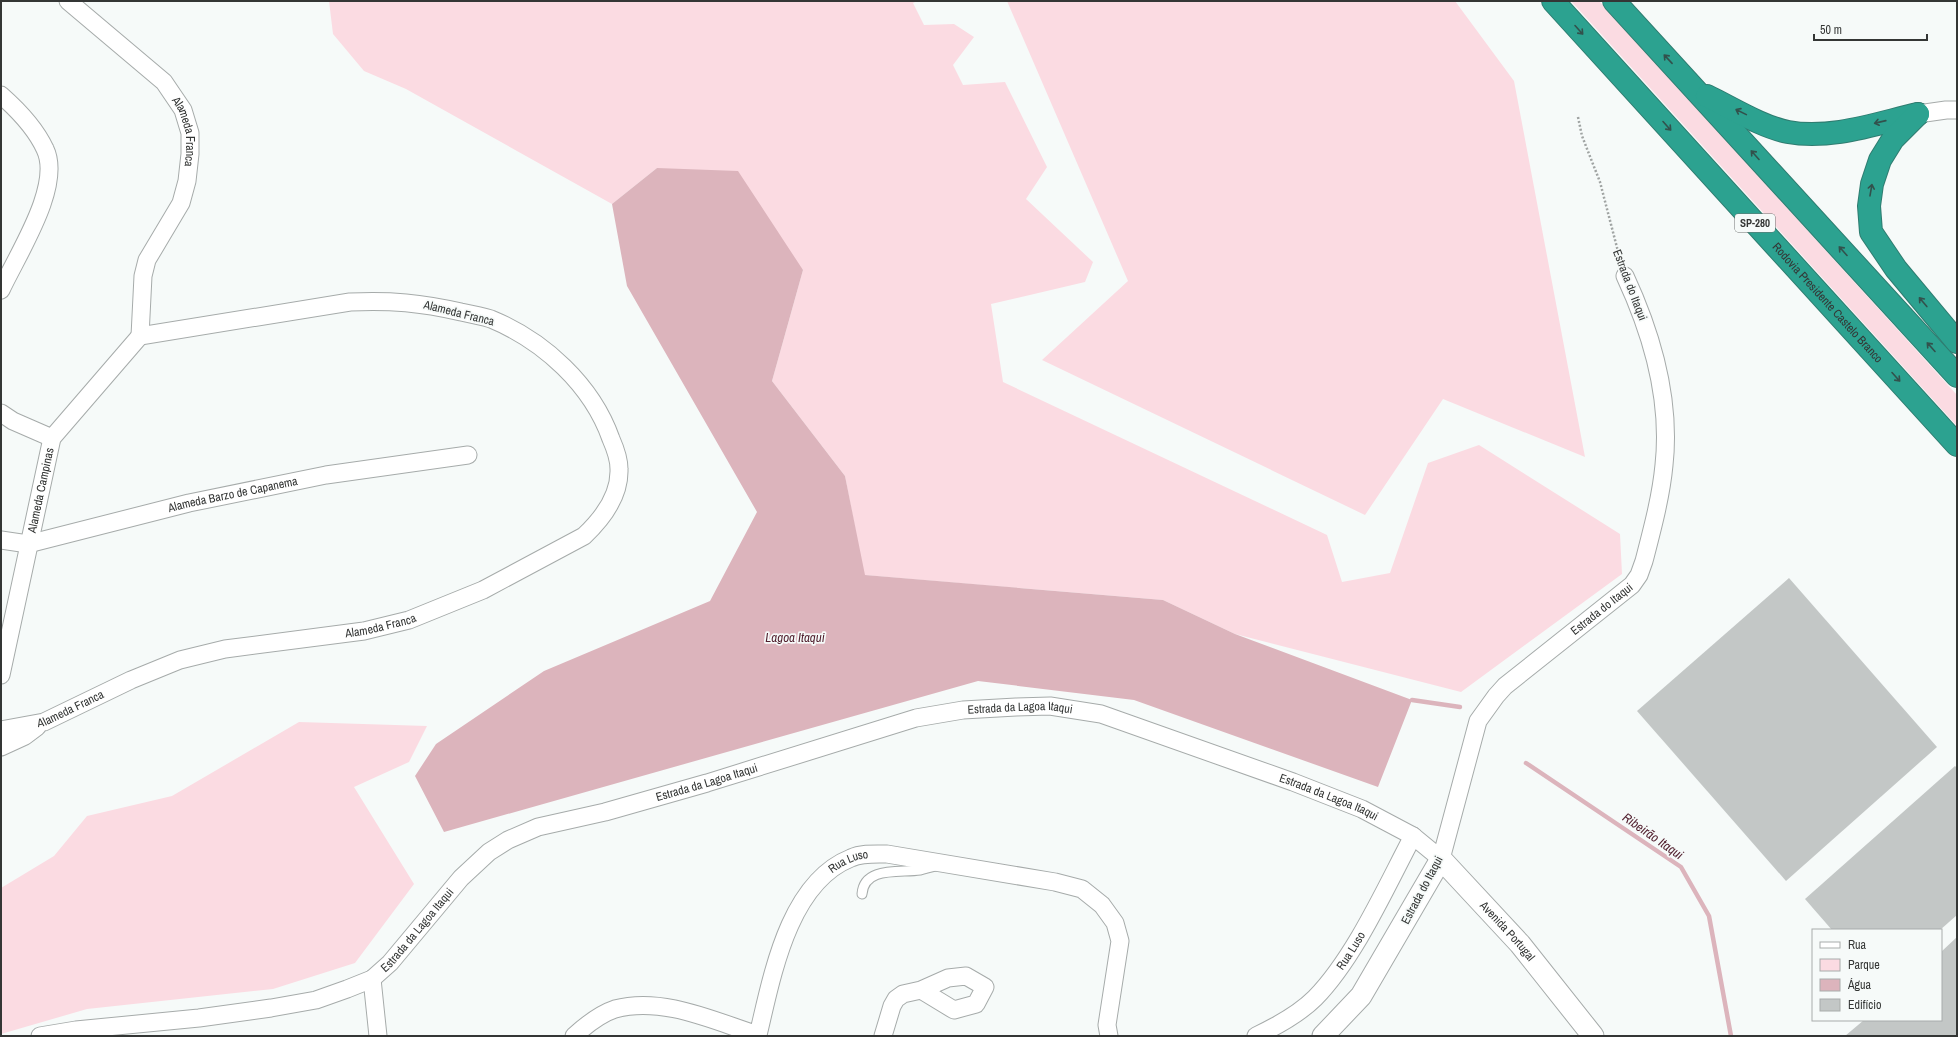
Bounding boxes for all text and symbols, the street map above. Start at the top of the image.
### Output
scale bar [1814,16,1927,42]
text: 50 m [1820,22,1842,38]
one-way arrow [1574,25,1584,35]
one-way arrow [1663,54,1672,64]
street label: Alameda Franca [168,93,198,168]
one-way arrow [1736,108,1748,115]
one-way arrow [1874,119,1887,127]
one-way arrow [1662,121,1671,131]
one-way arrow [1751,150,1760,160]
one-way arrow [1868,184,1876,197]
road number: SP-280 [1735,214,1775,232]
street label: Rodovia Presidente Castelo Branco [1769,239,1886,366]
one-way arrow [1838,246,1848,256]
street label: Estrada do Itaqui [1609,247,1651,323]
street label: Alameda Franca [421,296,496,330]
one-way arrow [1919,296,1927,307]
one-way arrow [1926,342,1935,352]
one-way arrow [1891,372,1900,382]
street label: Alameda Campinas [24,446,58,535]
street label: Alameda Barzo de Capanema [165,473,299,516]
street label: Estrada do Itaqui [1567,579,1636,639]
street label: Alameda Franca [343,610,419,641]
water label: Lagoa Itaqui [765,629,825,646]
street label: Alameda Franca [35,686,107,731]
street label: Estrada da Lagoa Itaqui [967,698,1074,718]
street label: Estrada da Lagoa Itaqui [654,760,759,805]
street label: Estrada da Lagoa Itaqui [1277,770,1381,824]
water label: Ribeirão Itaqui [1619,809,1687,863]
street label: Rua Luso [825,846,869,877]
street label: Estrada do Itaqui [1397,853,1447,927]
street label: Estrada da Lagoa Itaqui [377,885,457,976]
street label: Avenida Portugal [1476,897,1539,965]
street label: Rua Luso [1333,929,1369,973]
legend [1812,929,1942,1021]
text: Rua [1848,937,1867,953]
text: Parque [1848,957,1880,973]
text: Água [1847,977,1872,993]
text: Edifício [1848,997,1881,1013]

